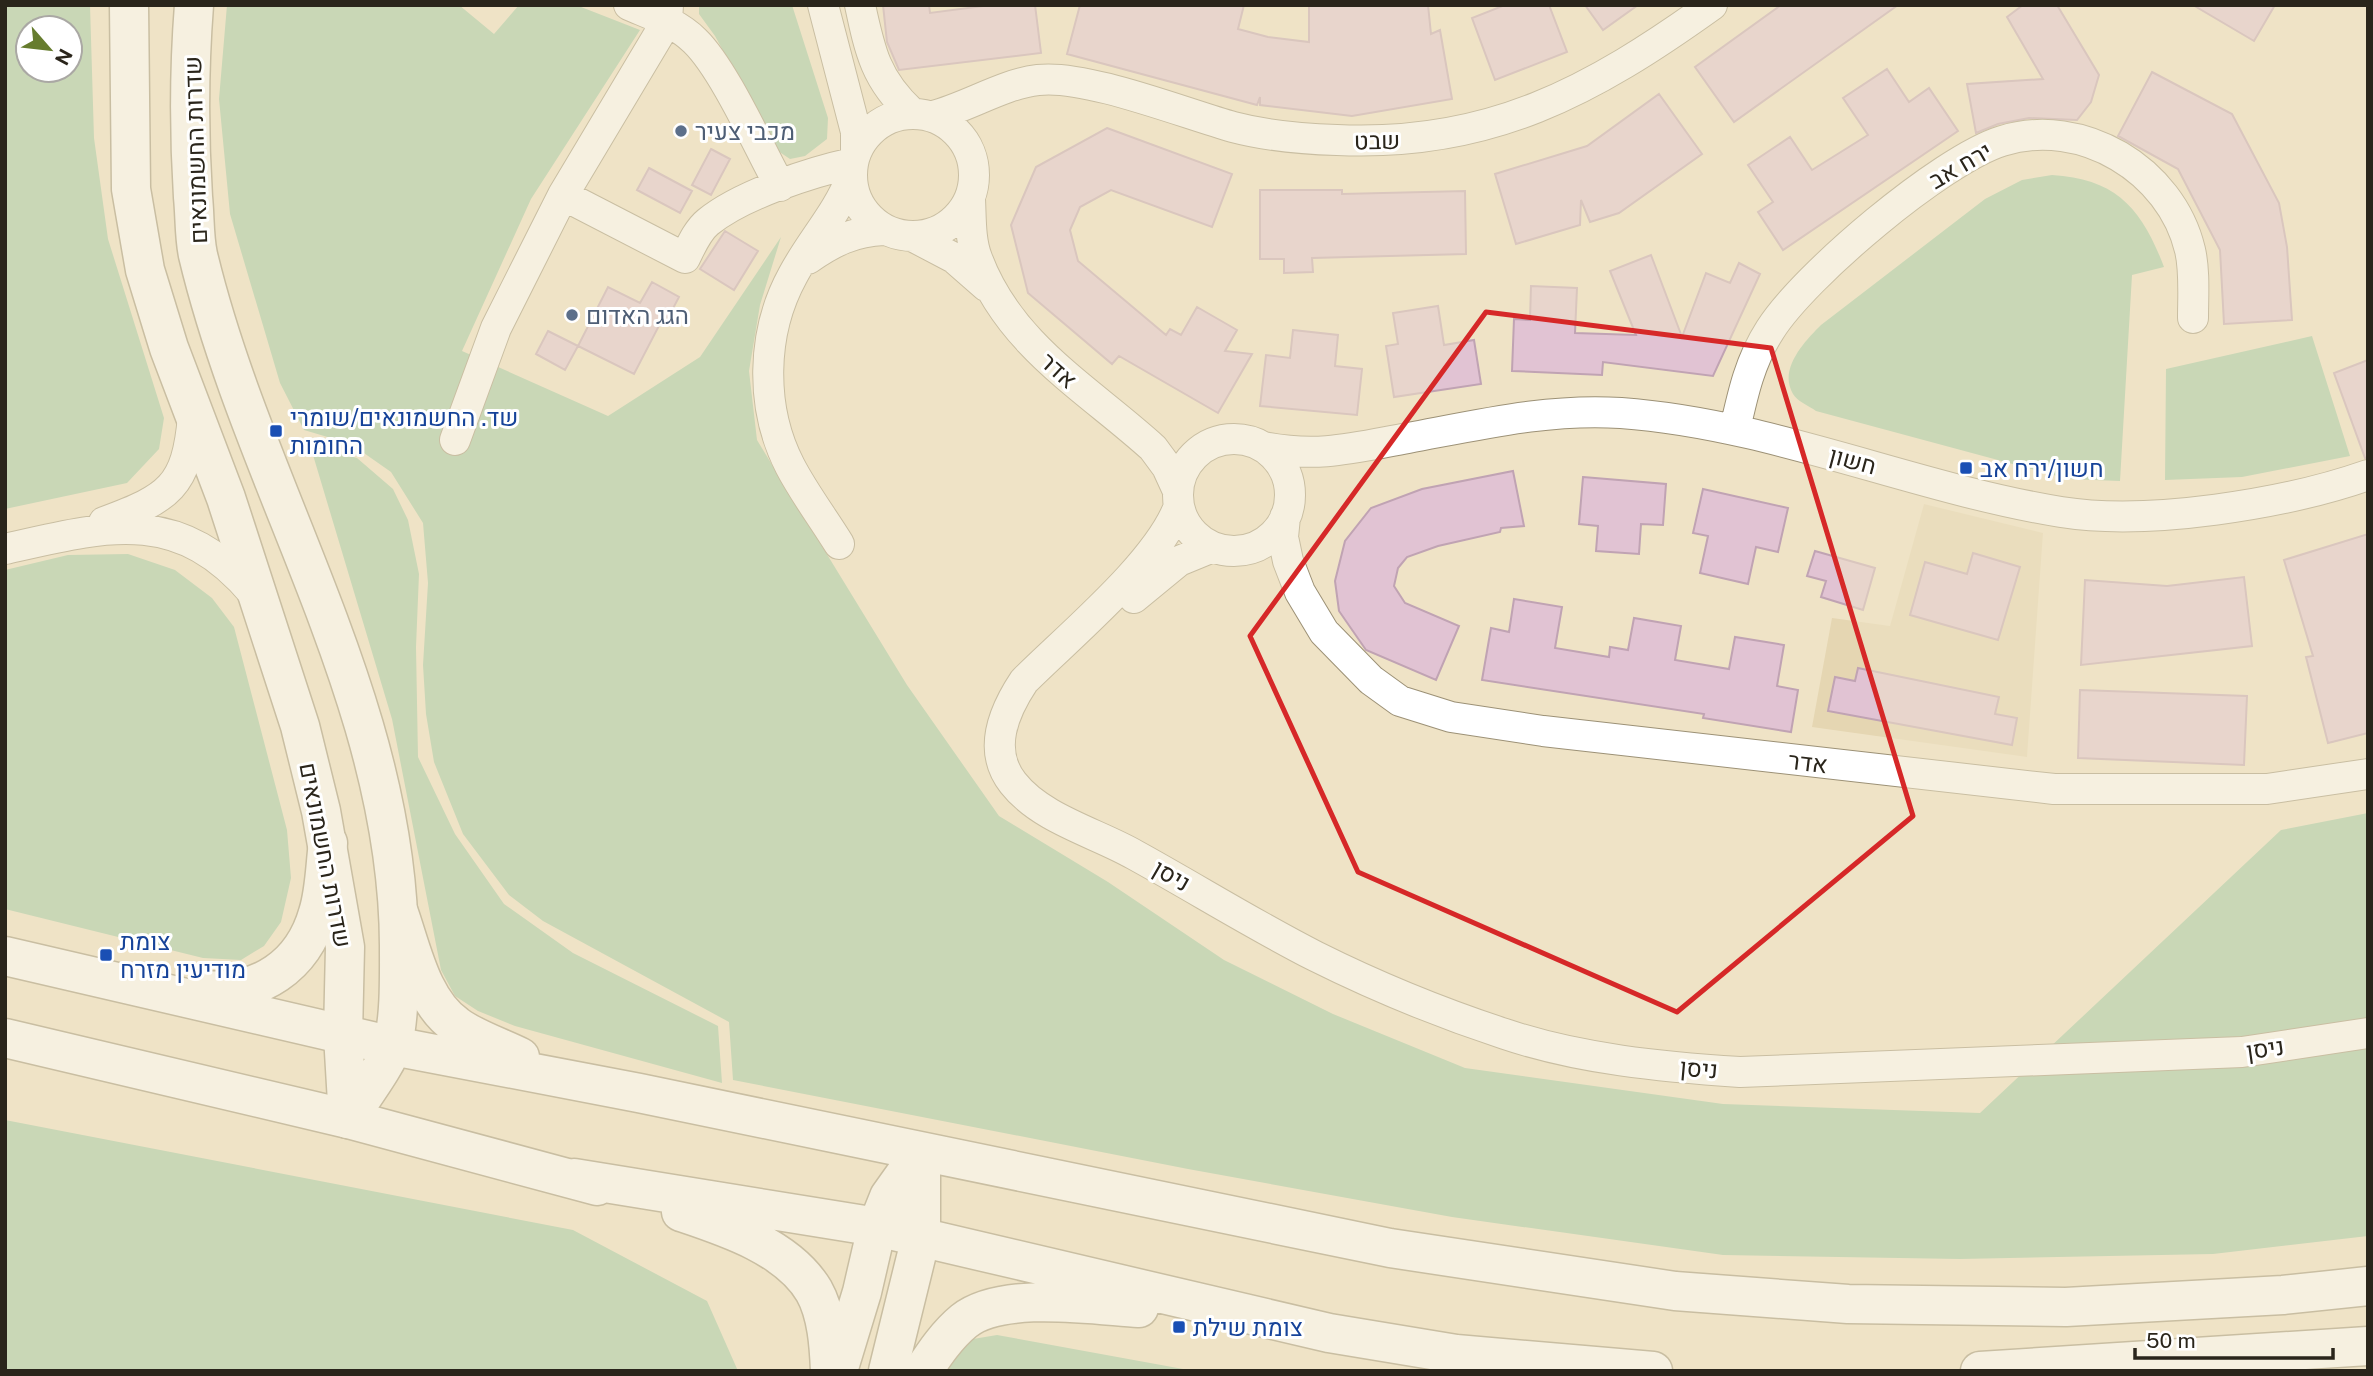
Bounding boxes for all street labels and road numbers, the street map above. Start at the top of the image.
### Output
street label: שדרות החשמונאים [178,56,212,244]
street label: שבט [1354,126,1400,154]
street label: ירח אב [1924,136,1996,194]
street label: אדר [1035,346,1083,394]
street label: חשון [1826,440,1880,480]
street label: אדר [1787,746,1829,778]
street label: שדרות החשמונאים [294,760,358,950]
street label: ניסן [1148,853,1196,897]
street label: ניסן [2244,1031,2286,1065]
street label: ניסן [1679,1052,1719,1084]

